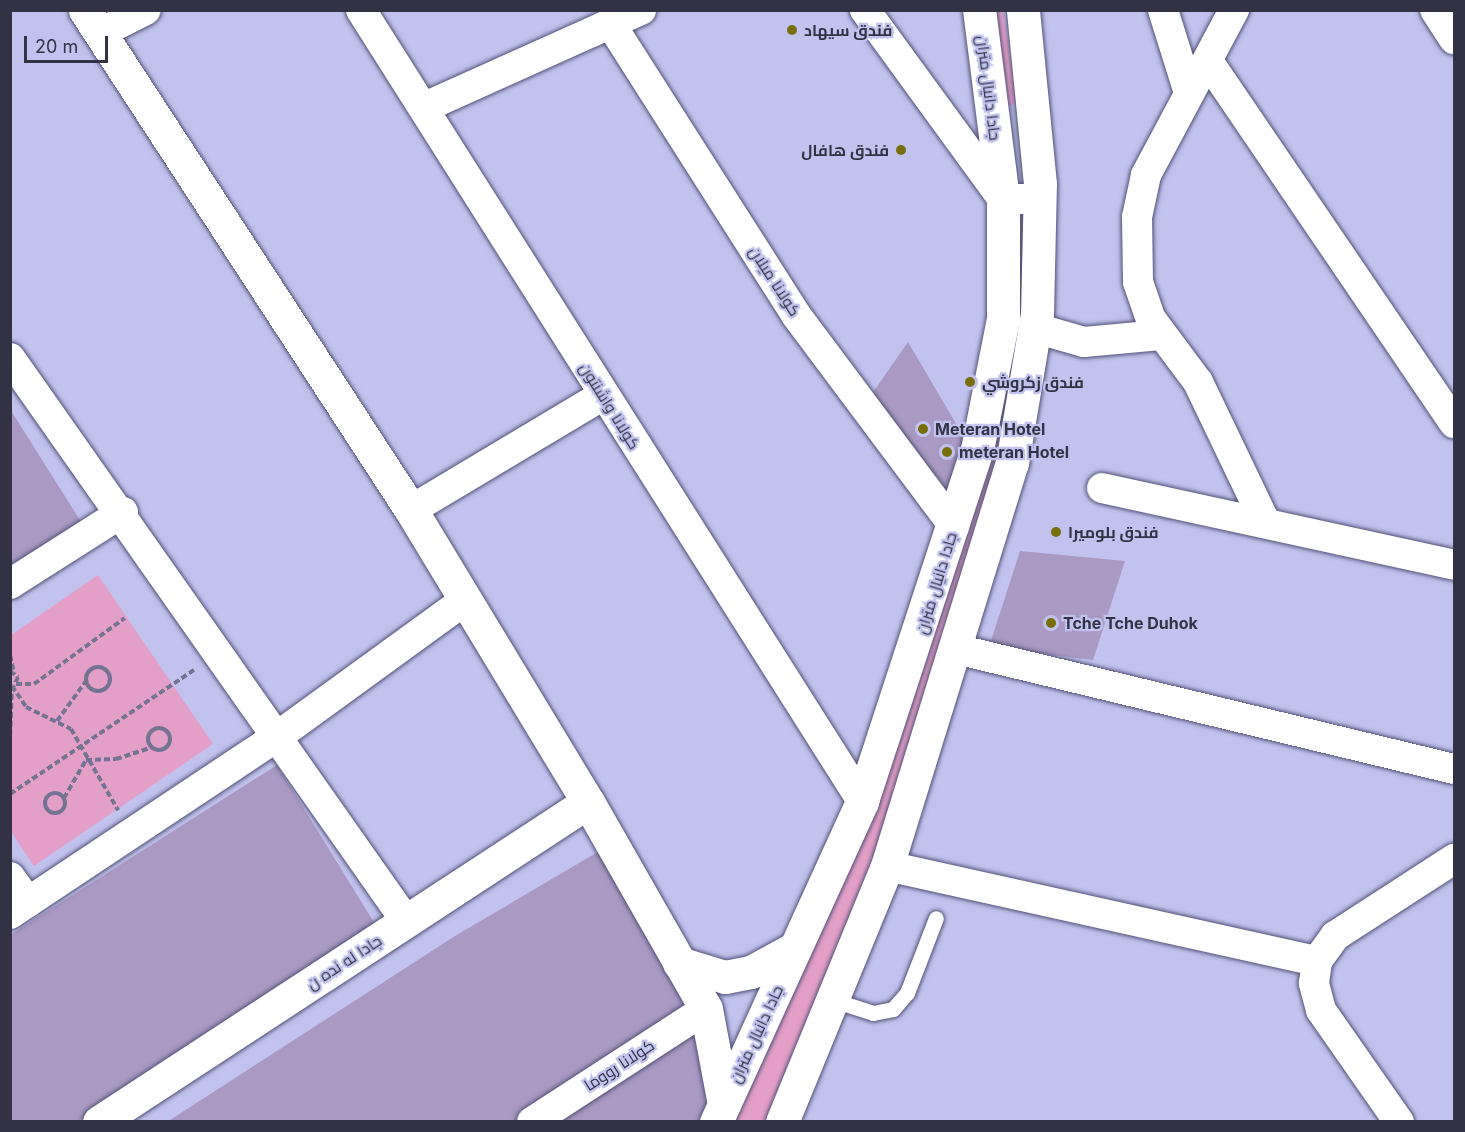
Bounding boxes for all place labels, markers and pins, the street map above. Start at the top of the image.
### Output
place label: فندق سيهاد [804,20,892,40]
marker: فندق سيهاد [785,23,799,37]
place label: فندق هافال [801,140,889,160]
marker: فندق هافال [894,143,908,157]
place label: فندق زكروشي [982,372,1084,392]
marker: فندق زكروشي [963,375,977,389]
place label: Meteran Hotel [935,419,1045,439]
marker: Meteran Hotel [916,422,930,436]
place label: meteran Hotel [959,442,1069,462]
marker: meteran Hotel [940,445,954,459]
place label: فندق بلوميرا [1068,522,1158,542]
marker: فندق بلوميرا [1049,525,1063,539]
place label: Tche Tche Duhok [1063,613,1198,633]
marker: Tche Tche Duhok [1044,616,1058,630]

